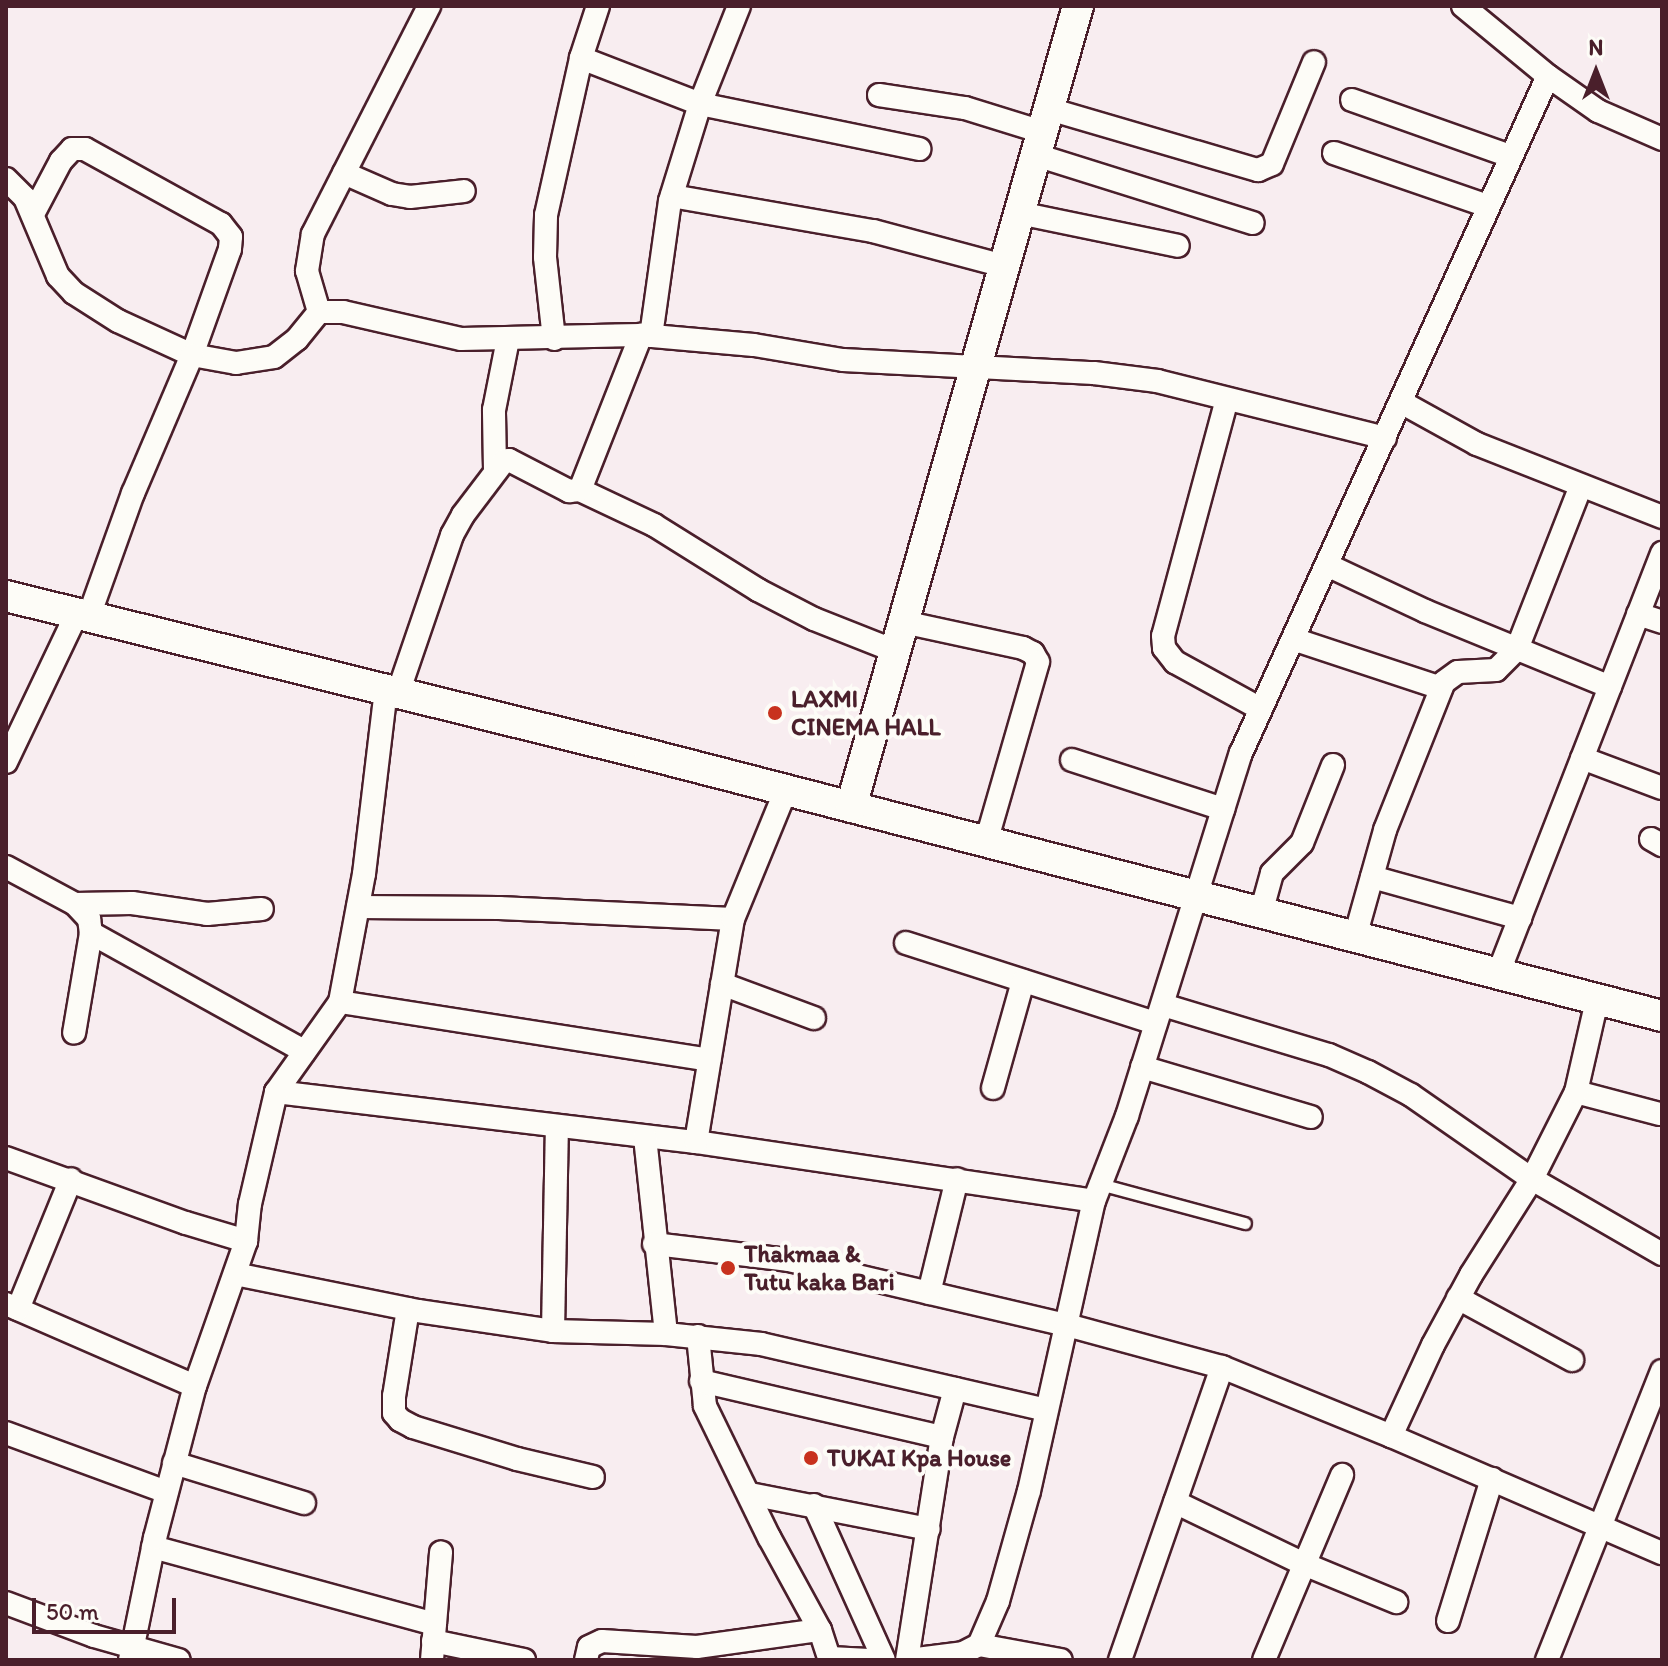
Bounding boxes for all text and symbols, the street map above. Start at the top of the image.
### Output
north arrow [1556,32,1636,112]
text: N [1589,34,1603,61]
place label: LAXMI CINEMA HALL [791,685,941,741]
marker: LAXMI CINEMA HALL [766,704,784,722]
place label: Thakmaa & Tutu kaka Bari [744,1240,895,1296]
marker: Thakmaa & Tutu kaka Bari [719,1259,737,1277]
place label: TUKAI Kpa House [827,1444,1011,1472]
marker: TUKAI Kpa House [802,1449,820,1467]
scale bar [36,1582,180,1632]
text: 50 m [46,1597,99,1626]

